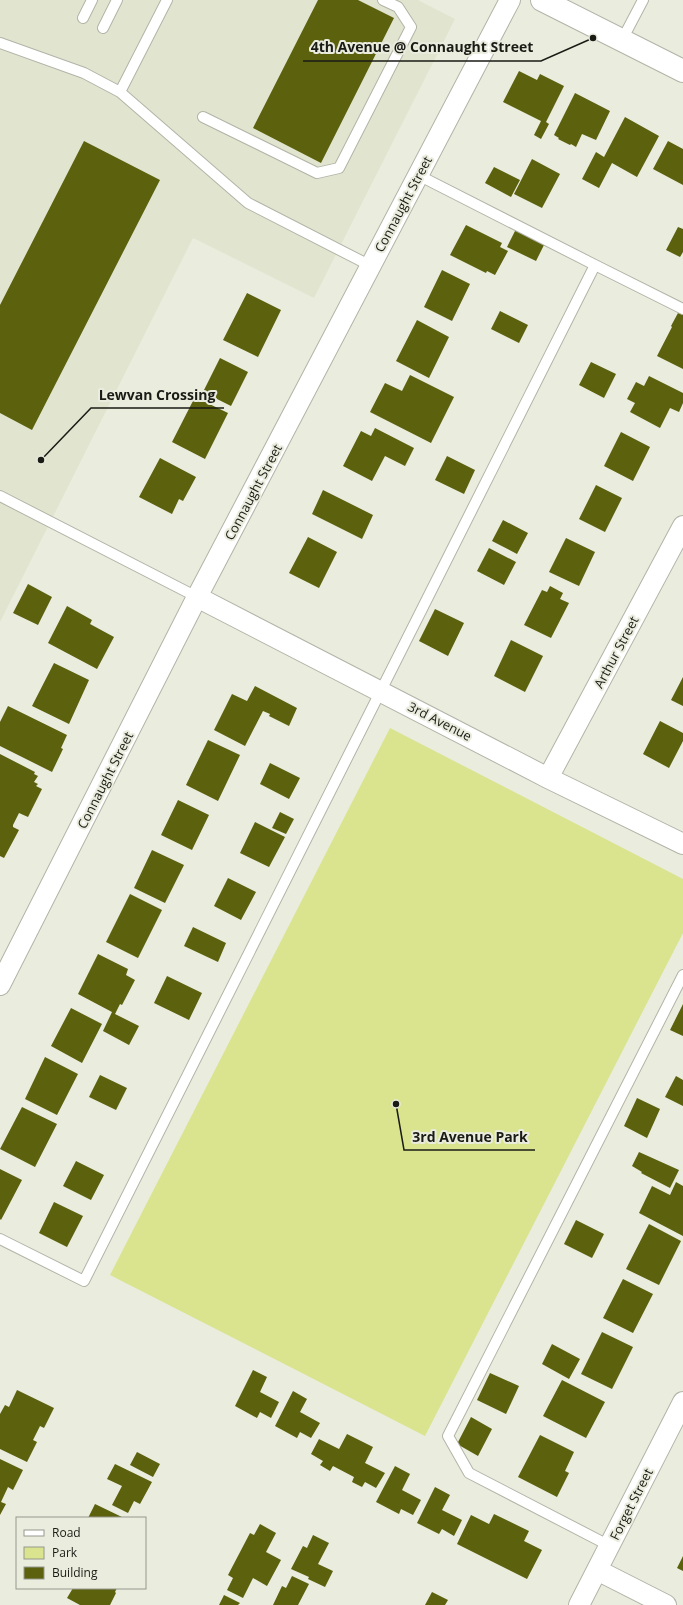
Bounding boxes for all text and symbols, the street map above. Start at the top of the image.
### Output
callout: 4th Avenue @ Connaught Street [303,35,541,61]
text: 4th Avenue @ Connaught Street [311,37,533,56]
street label: Connaught Street [370,152,436,255]
callout: Lewvan Crossing [91,382,224,408]
text: Lewvan Crossing [99,385,215,404]
street label: Connaught Street [220,440,286,543]
street label: Arthur Street [589,613,643,691]
street label: 3rd Avenue [405,697,475,745]
street label: Connaught Street [73,728,137,832]
callout: 3rd Avenue Park [404,1124,535,1150]
text: 3rd Avenue Park [412,1127,528,1146]
street label: Forget Street [605,1465,657,1543]
legend [16,1517,146,1589]
text: Road [52,1524,81,1541]
text: Park [52,1544,78,1561]
text: Building [52,1564,98,1581]

